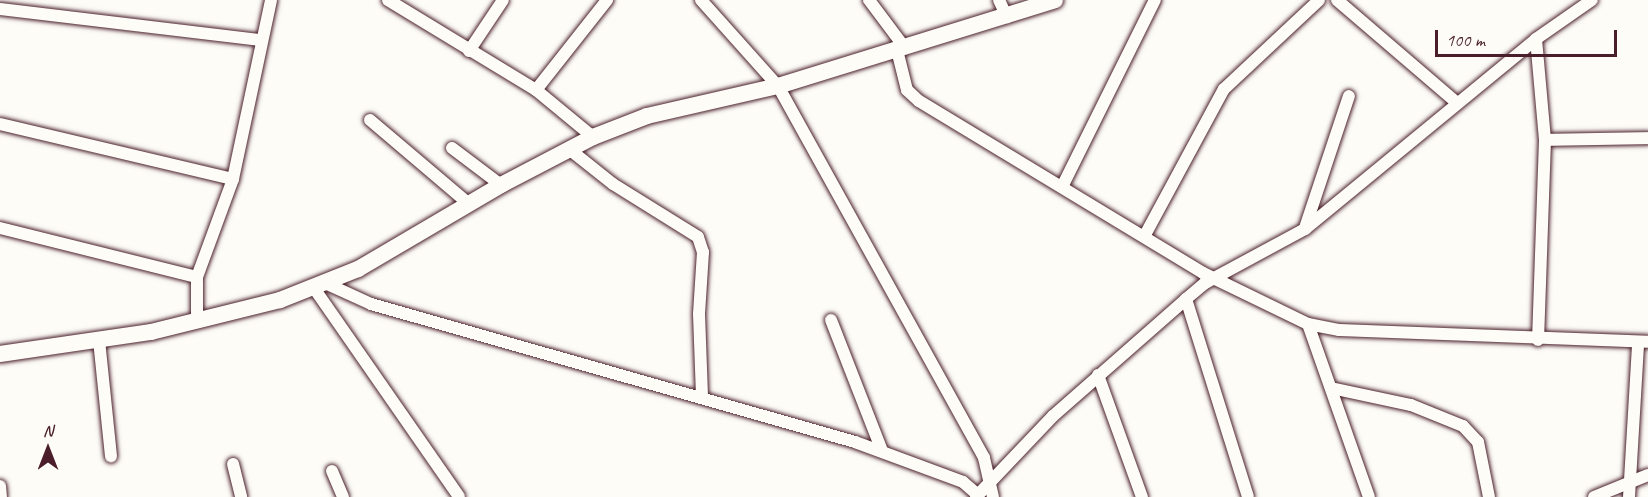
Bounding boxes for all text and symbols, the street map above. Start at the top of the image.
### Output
scale bar [1438,18,1620,56]
text: 100 m [1446,29,1485,51]
north arrow [18,419,78,479]
text: N [43,421,53,441]

